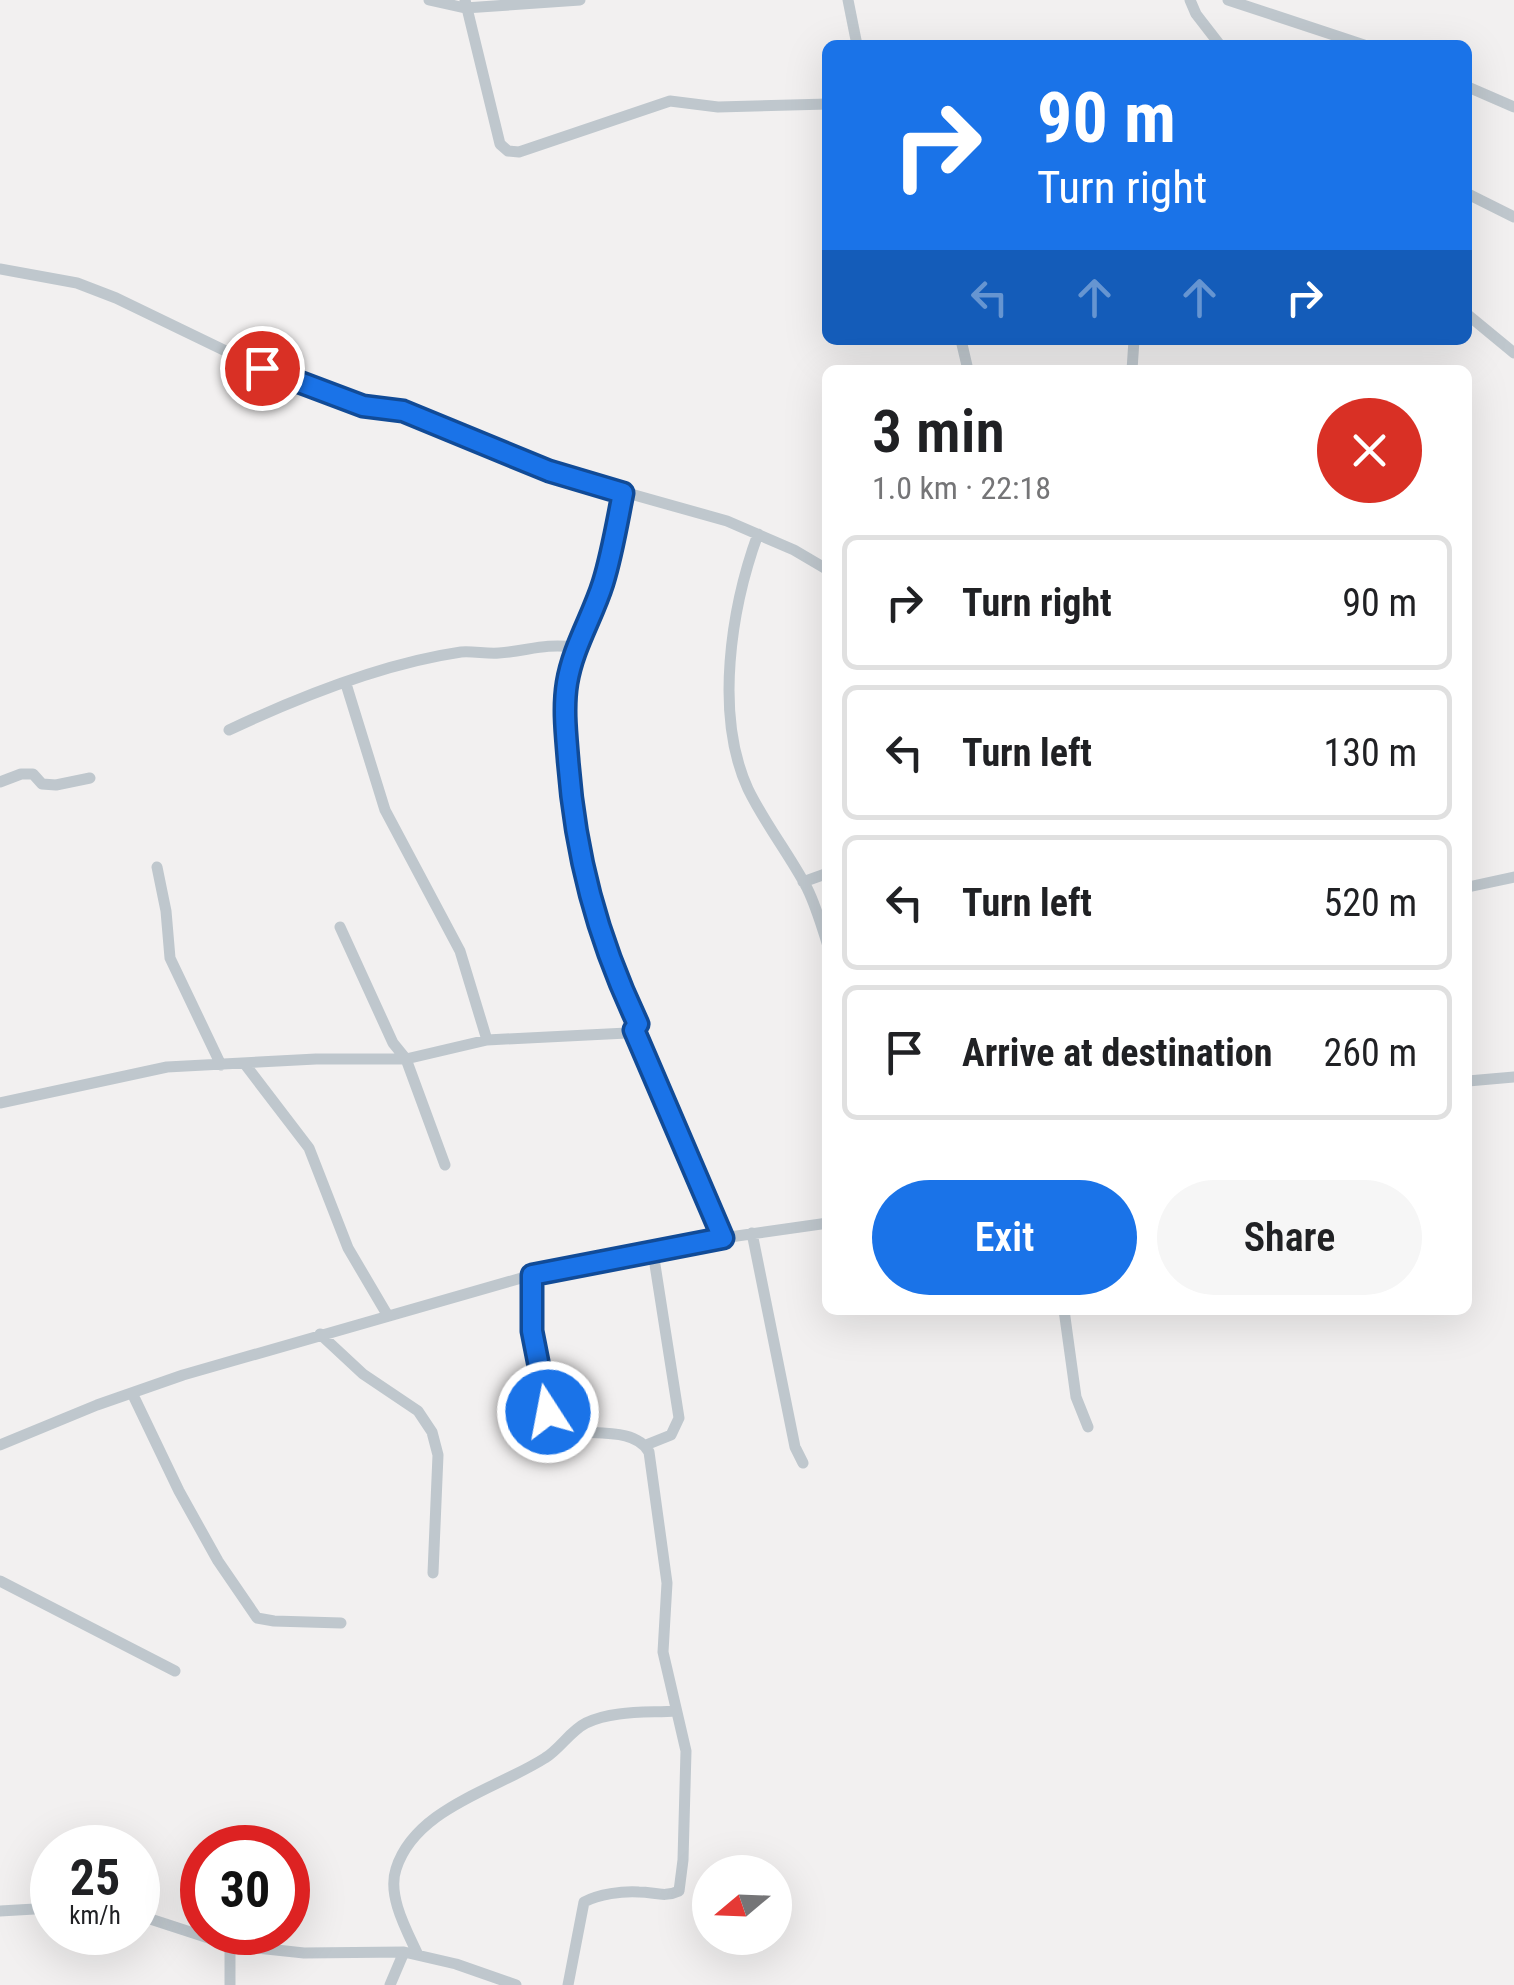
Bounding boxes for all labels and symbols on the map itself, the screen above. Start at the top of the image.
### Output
pin [220,326,305,411]
position arrow [496,1360,600,1464]
speed limit sign: 30 [180,1825,310,1955]
north arrow [692,1855,792,1955]

